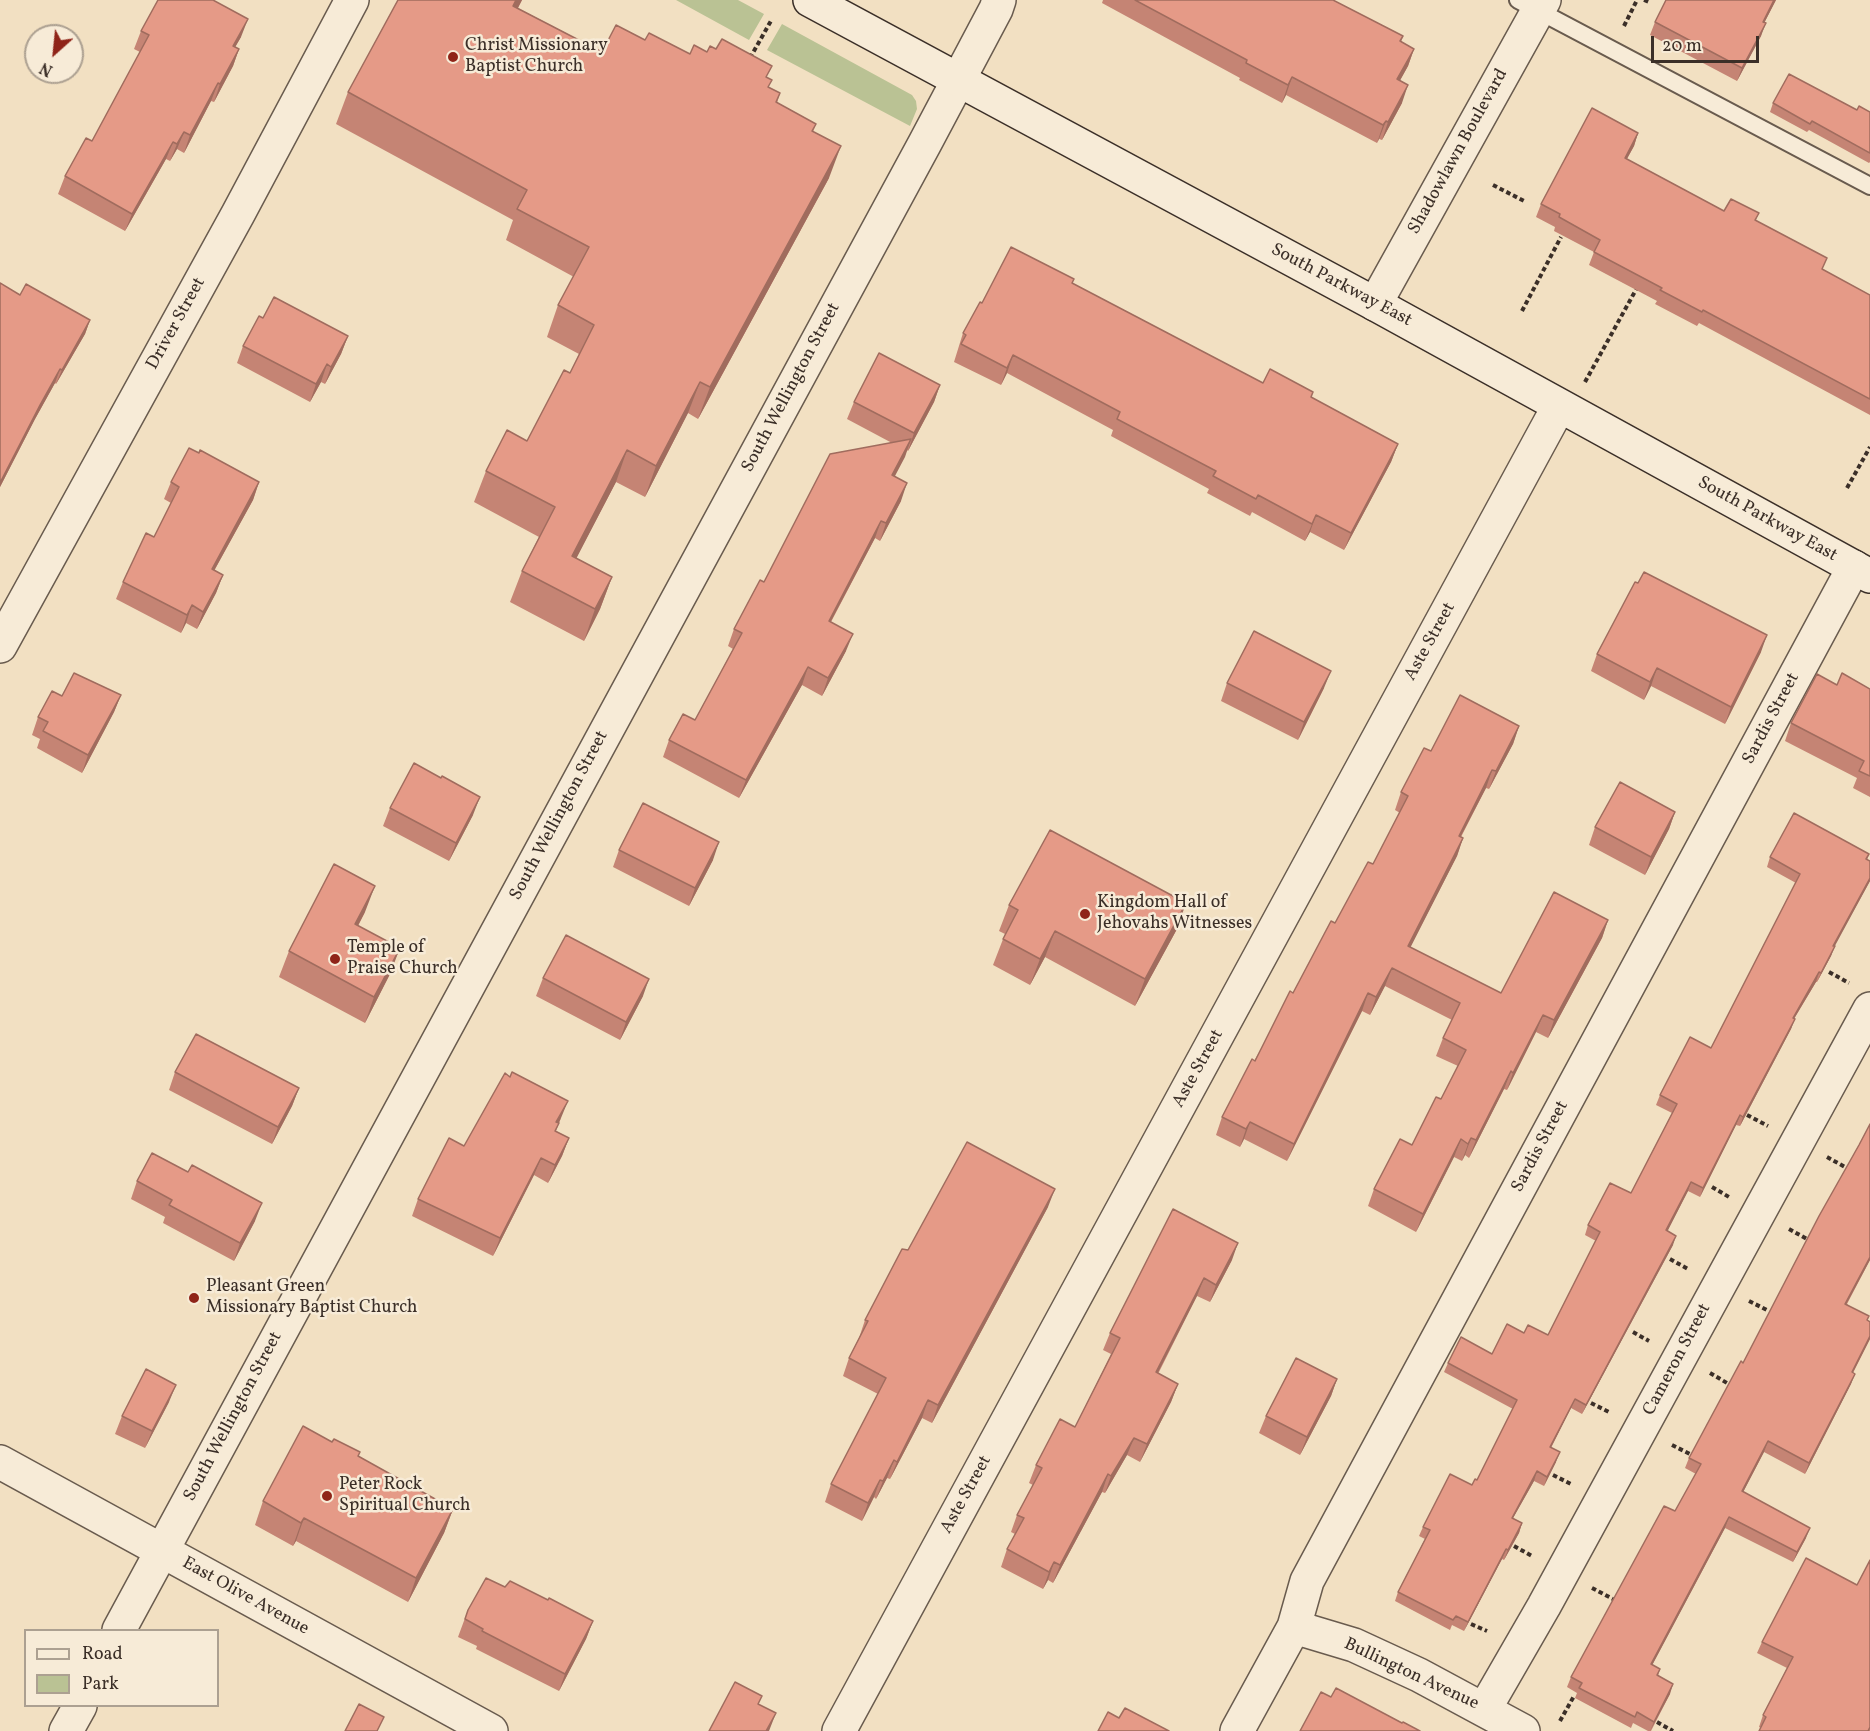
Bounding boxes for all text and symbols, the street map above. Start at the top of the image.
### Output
north arrow [24,24,84,84]
scale bar [1654,24,1762,62]
text: 20 m [1662,34,1702,59]
place label: Christ Missionary Baptist Church [465,36,608,78]
marker: Christ Missionary Baptist Church [446,50,460,64]
text: N [37,56,57,81]
street label: Shadowlawn Boulevard [1404,65,1514,239]
street label: South Parkway East [1267,240,1415,332]
street label: Driver Street [143,274,211,374]
street label: South Wellington Street [738,300,846,476]
street label: South Parkway East [1693,473,1841,567]
street label: Aste Street [1401,599,1461,685]
street label: Sardis Street [1739,670,1805,768]
street label: South Wellington Street [506,728,614,904]
place label: Kingdom Hall of Jehovahs Witnesses [1097,893,1252,936]
marker: Kingdom Hall of Jehovahs Witnesses [1078,907,1092,921]
place label: Temple of Praise Church [347,938,458,980]
marker: Temple of Praise Church [328,952,342,966]
street label: Aste Street [1169,1026,1229,1112]
street label: Sardis Street [1508,1098,1574,1196]
place label: Pleasant Green Missionary Baptist Church [206,1277,418,1320]
marker: Pleasant Green Missionary Baptist Church [187,1291,201,1305]
street label: Cameron Street [1639,1300,1717,1420]
street label: South Wellington Street [180,1329,288,1505]
street label: Aste Street [937,1452,997,1538]
place label: Peter Rock Spiritual Church [339,1475,471,1518]
marker: Peter Rock Spiritual Church [320,1489,334,1503]
street label: East Olive Avenue [178,1553,312,1641]
legend [24,1629,219,1707]
street label: Bullington Avenue [1340,1634,1482,1716]
text: Road [82,1642,123,1667]
text: Park [82,1672,119,1697]

